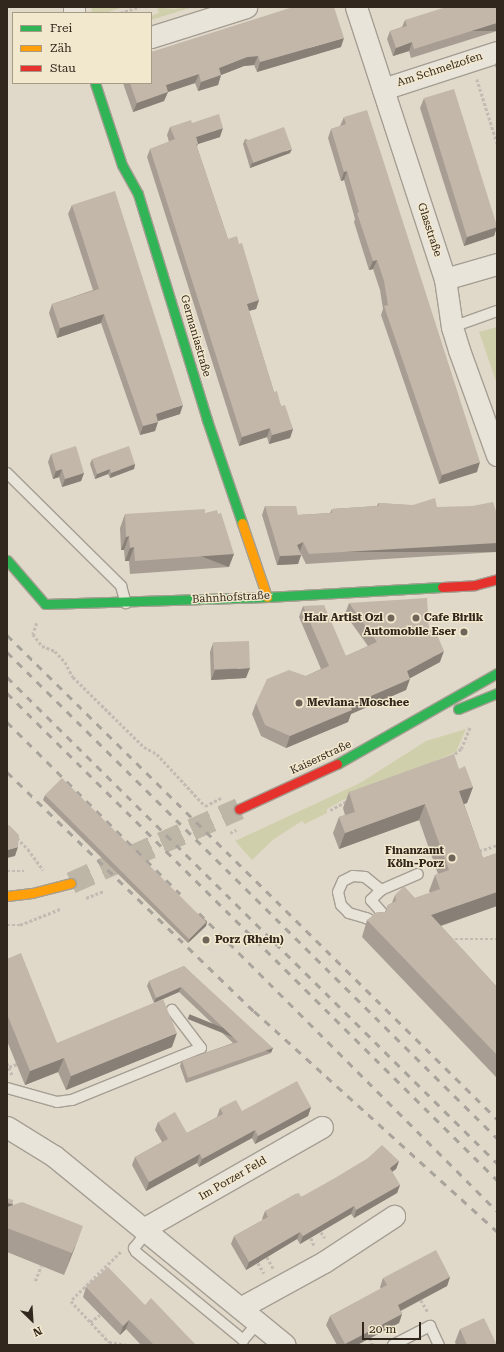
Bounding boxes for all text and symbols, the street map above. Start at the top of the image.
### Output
legend [12,12,152,84]
text: Frei [50,21,72,35]
text: Zäh [50,41,72,55]
street label: Am Schmelzofen [395,50,485,90]
text: Stau [50,61,76,75]
street label: Glasstraße [414,202,444,258]
street label: Germaniastraße [177,294,213,378]
street label: Bahnhofstraße [192,589,270,607]
place label: Hair Artist Ozi [304,611,383,625]
place label: Cafe Birlik [424,611,483,625]
marker: Hair Artist Ozi [386,613,396,623]
marker: Cafe Birlik [411,613,421,623]
place label: Automobile Eser [364,625,456,639]
marker: Automobile Eser [459,627,469,637]
place label: Mevlana-Moschee [307,696,409,710]
marker: Mevlana-Moschee [294,698,304,708]
street label: Kaiserstraße [288,738,354,778]
place label: Finanzamt Köln-Porz [385,845,444,871]
marker: Finanzamt Köln-Porz [447,853,457,863]
place label: Porz (Rhein) [215,933,284,947]
marker: Porz (Rhein) [200,934,212,946]
street label: Im Porzer Feld [197,1154,269,1204]
north arrow [12,1300,52,1340]
scale bar [364,1314,423,1340]
text: 20 m [369,1322,396,1336]
text: N [31,1324,44,1339]

